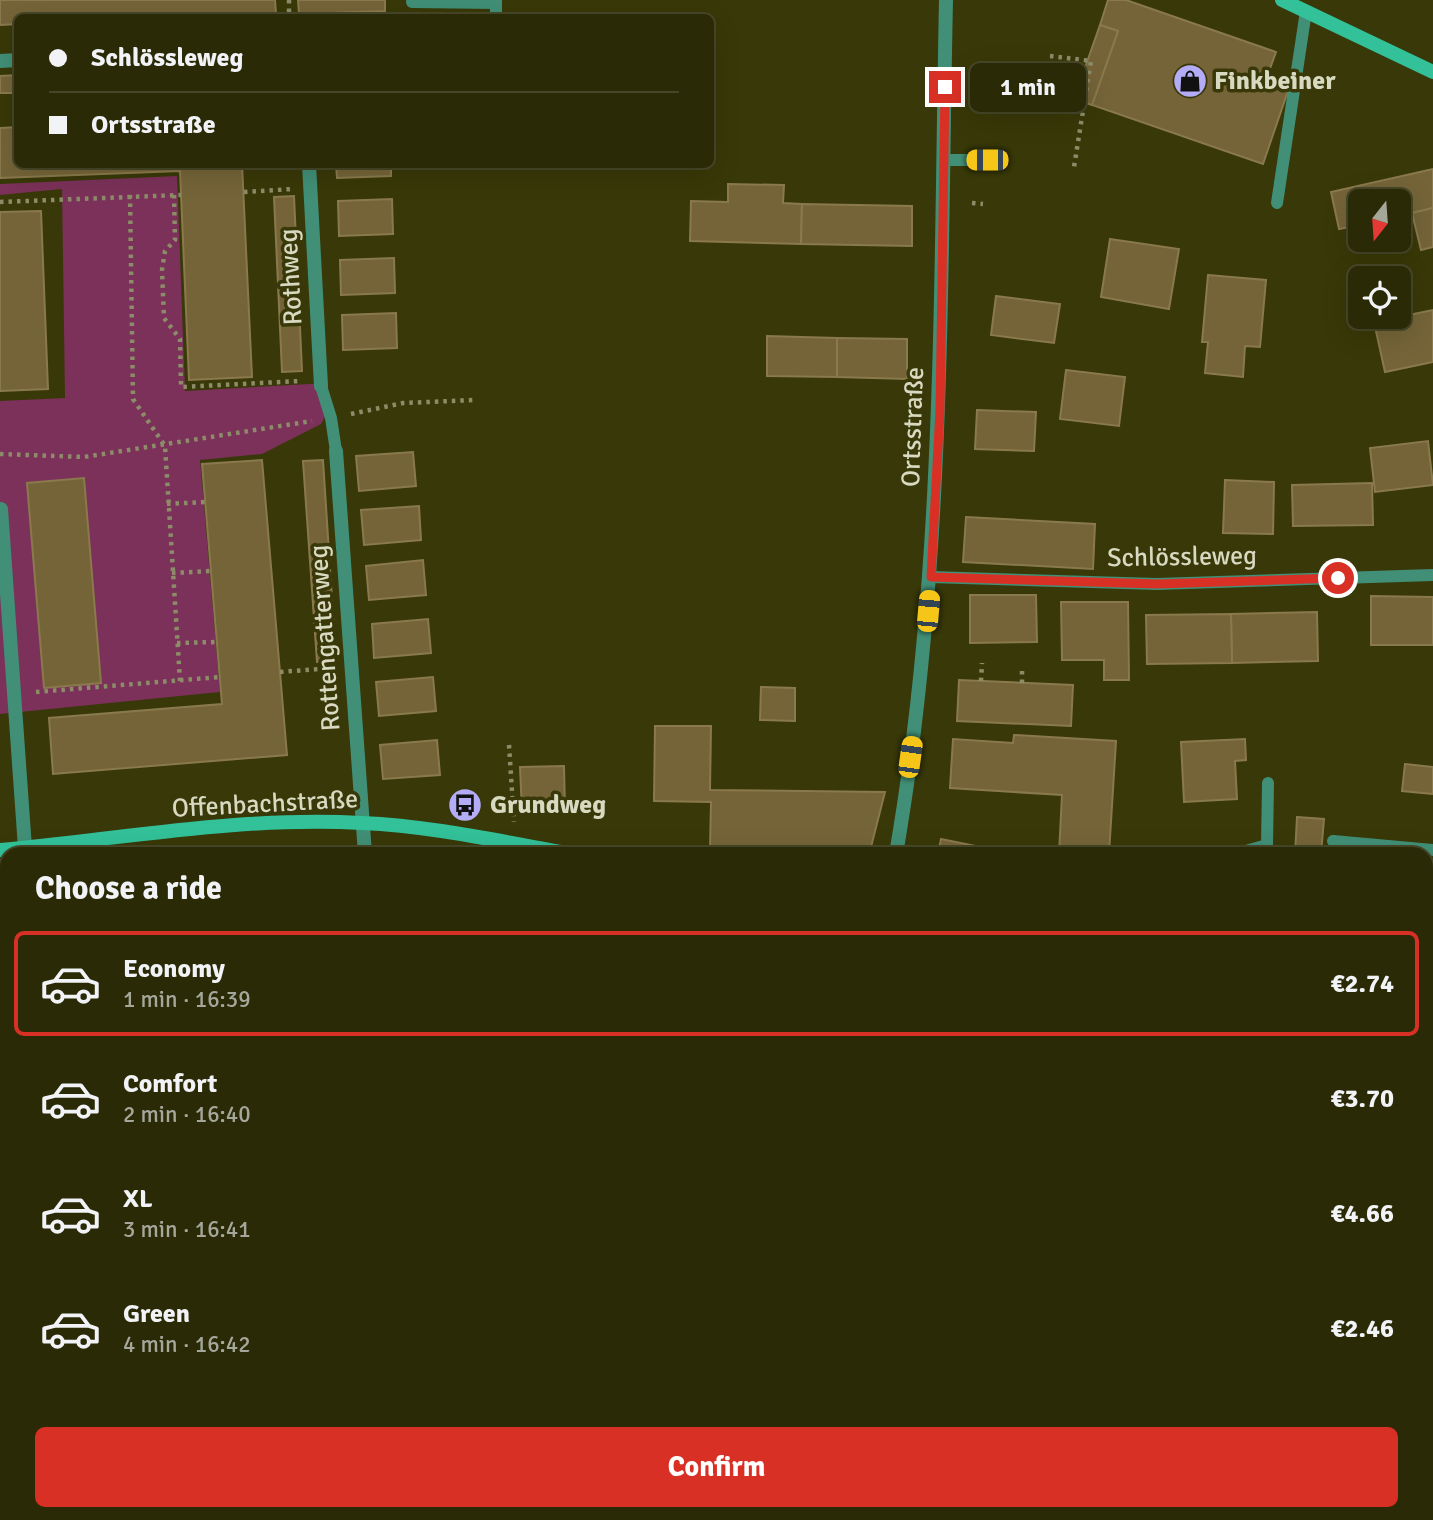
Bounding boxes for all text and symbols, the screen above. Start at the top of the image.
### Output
text: Schlössleweg [91,42,243,74]
callout: 1 min [970,62,1085,112]
shop icon: Finkbeiner [1171,62,1209,100]
place label: Finkbeiner [1214,65,1336,97]
route end [929,71,961,103]
text: 1 min [1000,73,1056,102]
text: Ortsstraße [91,109,216,141]
car [967,150,1009,171]
north arrow [1348,189,1410,252]
map controls [1348,189,1411,329]
street label: Rothweg [272,228,310,326]
button: locate [1348,266,1411,329]
street label: Ortsstraße [895,366,931,488]
street label: Schlössleweg [1107,540,1257,574]
street label: Rottengatterweg [303,544,347,732]
route start [1322,562,1354,594]
car [916,589,941,633]
car [897,735,924,779]
street label: Offenbachstraße [171,783,359,825]
bus stop icon: Grundweg [446,786,484,824]
place label: Grundweg [490,789,606,821]
text: Choose a ride [35,869,222,908]
icon: car [39,952,102,1015]
text: Economy [123,953,225,985]
text: €2.74 [1330,968,1394,1000]
text: 1 min · 16:39 [123,985,251,1014]
icon: car [39,1067,102,1130]
text: Comfort [123,1068,217,1100]
text: €3.70 [1330,1083,1394,1115]
text: 2 min · 16:40 [123,1100,251,1129]
icon: car [39,1182,102,1245]
text: XL [123,1183,153,1215]
text: €4.66 [1330,1198,1394,1230]
text: 3 min · 16:41 [123,1215,251,1244]
icon: car [39,1297,102,1360]
text: Green [123,1298,190,1330]
text: €2.46 [1330,1313,1394,1345]
text: 4 min · 16:42 [123,1330,251,1359]
button: Confirm [35,1427,1398,1507]

